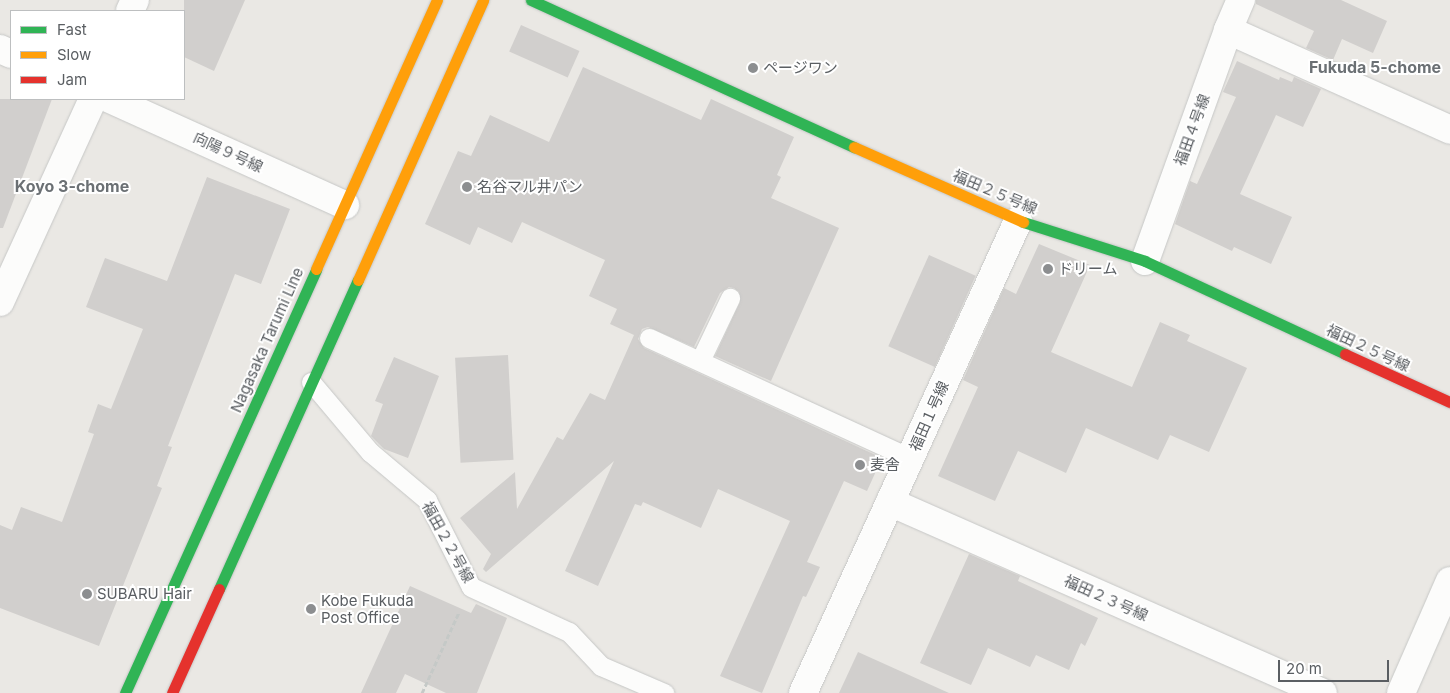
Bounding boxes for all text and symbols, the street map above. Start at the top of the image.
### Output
legend [10,10,185,100]
text: Fast [57,20,87,39]
text: Slow [57,45,91,64]
district label: Fukuda 5-chome [1309,57,1441,77]
place label: ページワン [763,59,838,77]
marker: ページワン [747,62,759,74]
text: Jam [57,70,87,89]
street label: 福田４号線 [1171,92,1213,168]
street label: 向陽９号線 [190,128,266,176]
street label: 福田２５号線 [950,166,1040,218]
district label: Koyo 3-chome [15,176,129,196]
place label: 名谷マル井パン [477,178,582,196]
marker: 名谷マル井パン [461,181,473,193]
place label: ドリーム [1058,260,1118,278]
marker: ドリーム [1042,263,1054,275]
street label: Nagasaka Tarumi Line [227,265,307,415]
street label: 福田２５号線 [1323,321,1413,375]
street label: 福田１号線 [906,378,952,454]
place label: 麦舎 [870,456,900,474]
marker: 麦舎 [854,459,866,471]
street label: 福田２２号線 [418,498,478,586]
street label: 福田２３号線 [1061,571,1151,625]
place label: SUBARU Hair [97,585,192,603]
marker: SUBARU Hair [81,588,93,600]
place label: Kobe Fukuda Post Office [321,591,414,626]
marker: Kobe Fukuda Post Office [305,603,317,615]
scale bar [1280,650,1391,682]
text: 20 m [1286,659,1322,678]

